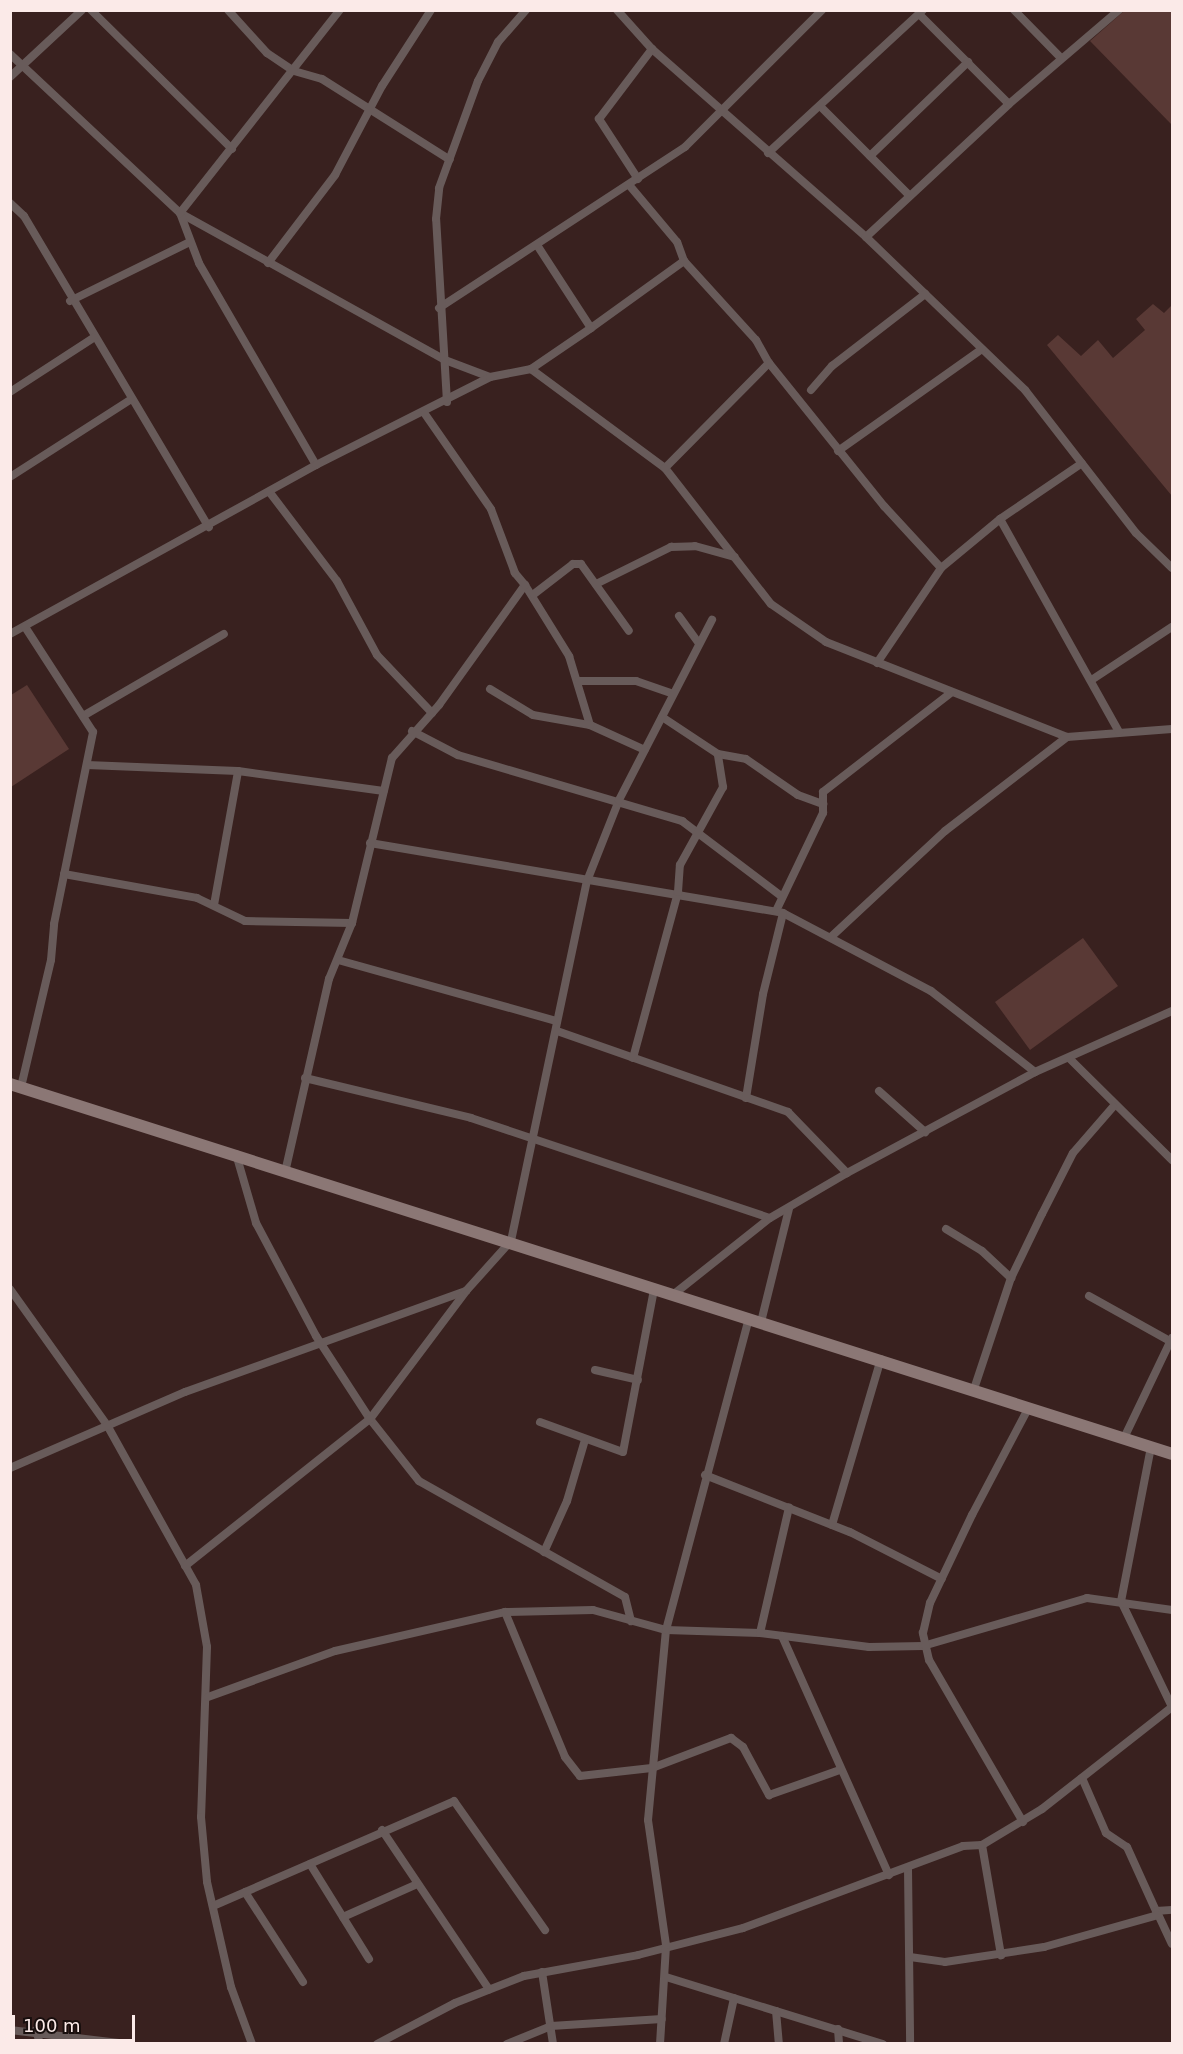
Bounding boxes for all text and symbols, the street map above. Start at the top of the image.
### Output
scale bar [15,2003,138,2041]
text: 100 m [23,2015,81,2036]

